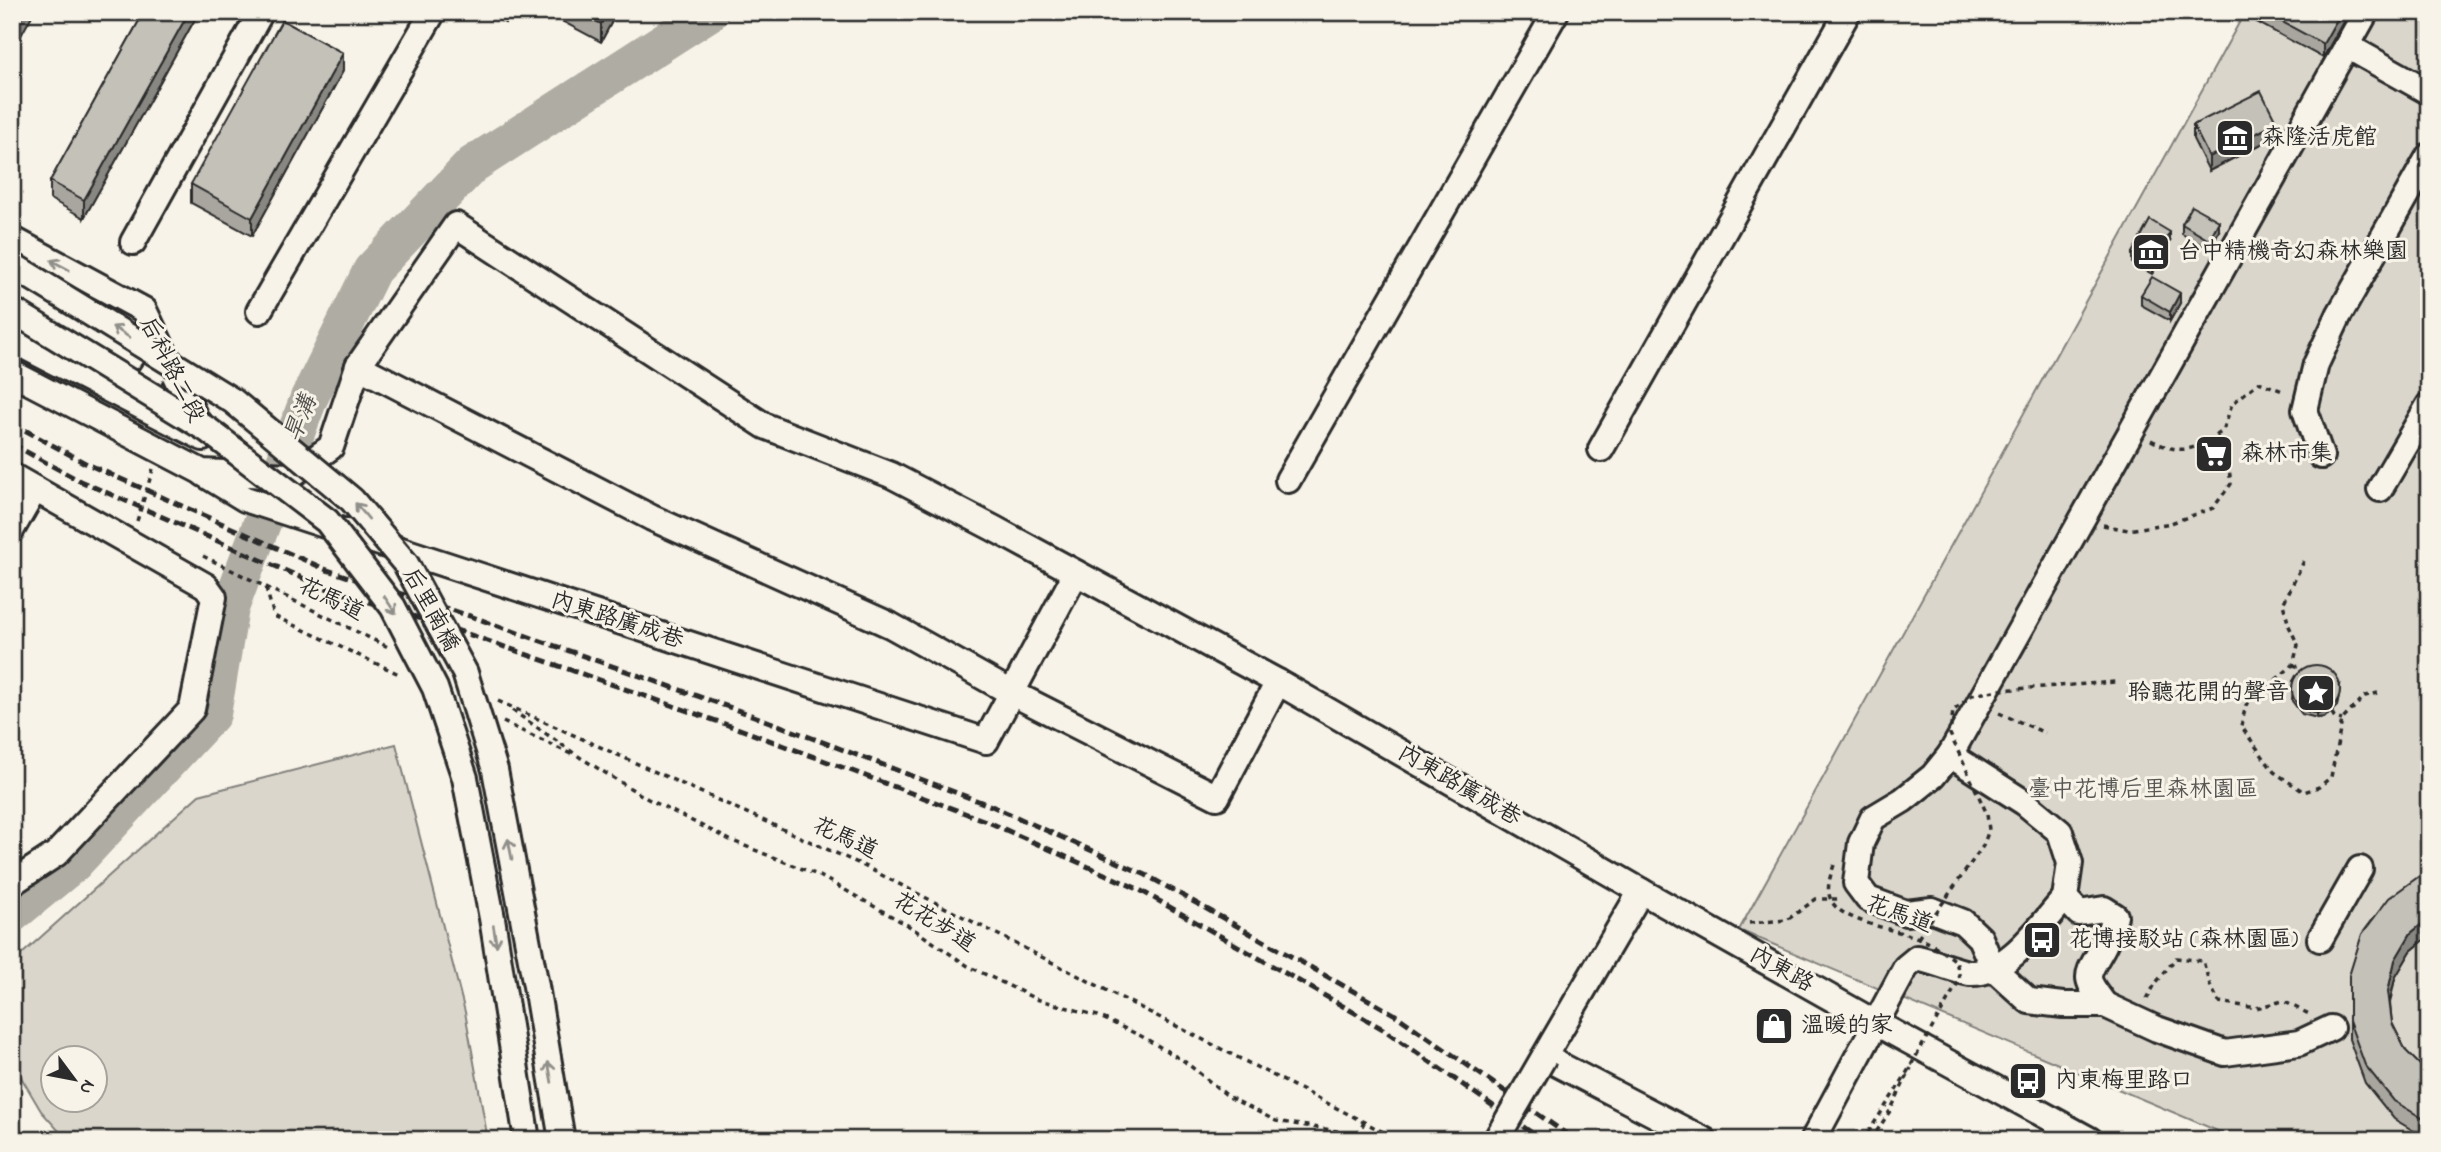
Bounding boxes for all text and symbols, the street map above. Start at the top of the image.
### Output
museum icon: 森隆活虎館 [2214,117,2256,159]
place label: 森隆活虎館 [2262,122,2377,155]
museum icon: 台中精機奇幻森林樂園 [2130,231,2172,273]
place label: 台中精機奇幻森林樂園 [2178,236,2408,269]
one-way arrow [50,258,71,271]
street label: 后科路二段 [130,311,212,429]
one-way arrow [112,325,131,340]
water label: 旱溝 [277,388,328,448]
supermarket icon: 森林市集 [2193,433,2235,475]
place label: 森林市集 [2241,438,2333,471]
one-way arrow [354,502,370,520]
street label: 后里南橋 [393,562,467,658]
street label: 花馬道 [293,570,369,630]
street label: 內東路廣成巷 [546,584,689,658]
one-way arrow [383,595,397,614]
place icon: 聆聽花開的聲音 [2295,672,2337,714]
place label: 聆聽花開的聲音 [2128,677,2289,710]
street label: 內東路廣成巷 [1391,737,1528,835]
park label: 臺中花博后里森林園區 [2028,774,2258,807]
street label: 花馬道 [807,809,883,869]
one-way arrow [502,838,516,861]
street label: 花花步道 [886,885,982,961]
street label: 花馬道 [1861,888,1937,942]
bus stop icon: 花博接駁站 (森林園區) [2021,919,2063,961]
one-way arrow [489,924,502,947]
place label: 花博接駁站 (森林園區) [2069,924,2298,957]
street label: 內東路 [1743,939,1819,1001]
shop icon: 溫暖的家 [1753,1005,1795,1047]
place label: 溫暖的家 [1801,1010,1893,1043]
north arrow [38,1044,108,1114]
bus stop icon: 內東梅里路口 [2007,1060,2049,1102]
one-way arrow [543,1062,556,1084]
place label: 內東梅里路口 [2055,1065,2193,1098]
text: N [71,1074,101,1099]

